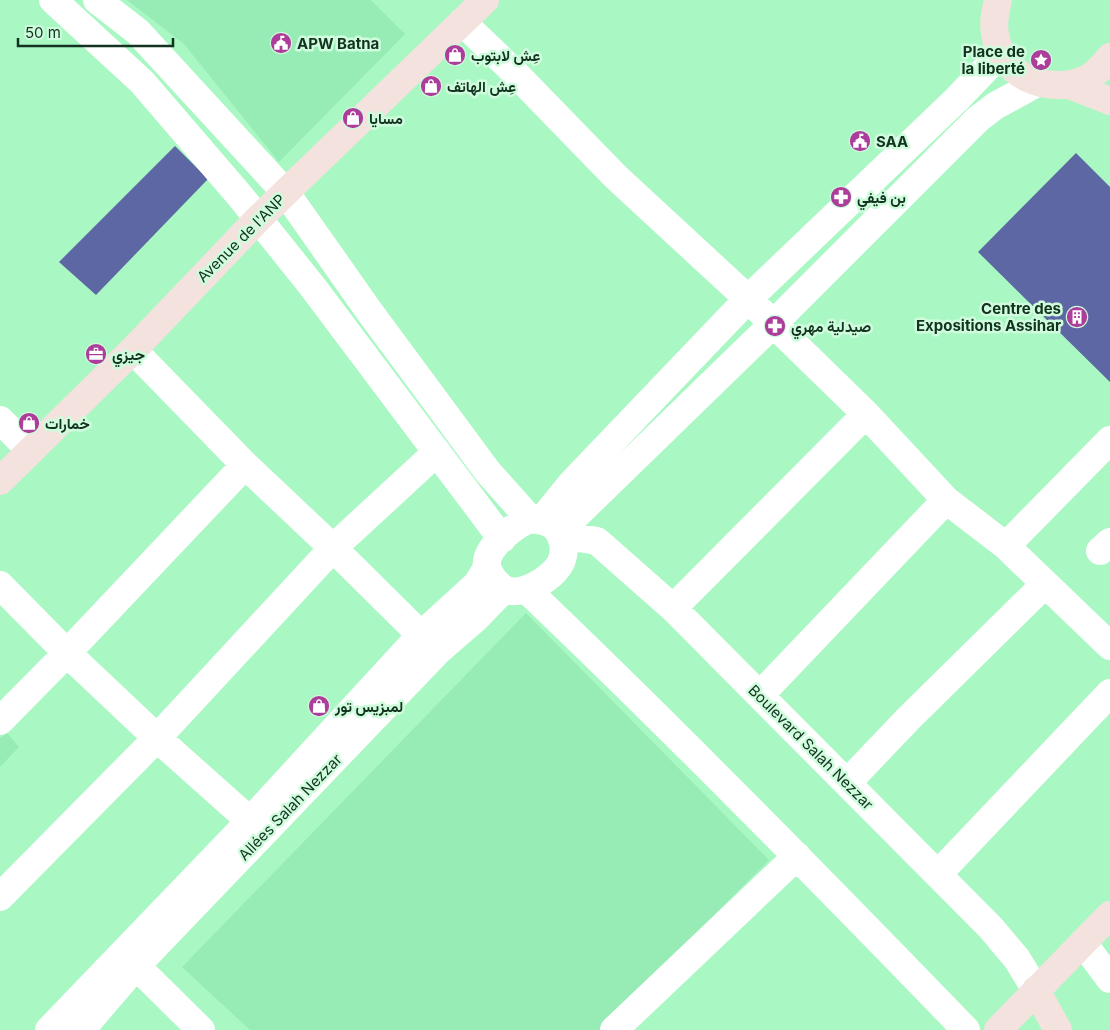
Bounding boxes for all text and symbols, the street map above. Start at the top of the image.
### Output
scale bar [18,15,172,47]
text: 50 m [25,23,61,42]
public building icon: APW Batna [269,31,293,55]
place label: APW Batna [297,34,379,53]
place label: Place de la liberté [961,42,1025,78]
shop icon: عِش لابتوب [443,43,467,67]
place label: عِش لابتوب [471,46,540,65]
place icon: Place de la liberté [1029,48,1053,72]
shop icon: عِش الهاتف [419,74,443,98]
place label: عِش الهاتف [447,77,516,96]
shop icon: مسايا [341,106,365,130]
place label: مسايا [369,109,403,128]
public building icon: SAA [848,129,872,153]
place label: SAA [876,132,908,151]
pharmacy icon: بن فيفي [829,185,853,209]
place label: بن فيفي [857,188,906,211]
street label: Avenue de l'ANP [193,190,289,286]
place label: Centre des Expositions Assihar [916,299,1061,335]
building icon: Centre des Expositions Assihar [1065,305,1089,329]
pharmacy icon: صيدلية مهري [763,314,787,338]
place label: صيدلية مهري [791,317,871,340]
office icon: جيزي [84,342,108,366]
place label: جيزي [112,345,145,368]
shop icon: خمارات [17,411,41,435]
place label: خمارات [45,414,90,433]
street label: Boulevard Salah Nezzar [745,681,878,814]
shop icon: لمبزيس تور [307,694,331,718]
place label: لمبزيس تور [334,697,403,716]
street label: Allées Salah Nezzar [234,749,346,864]

